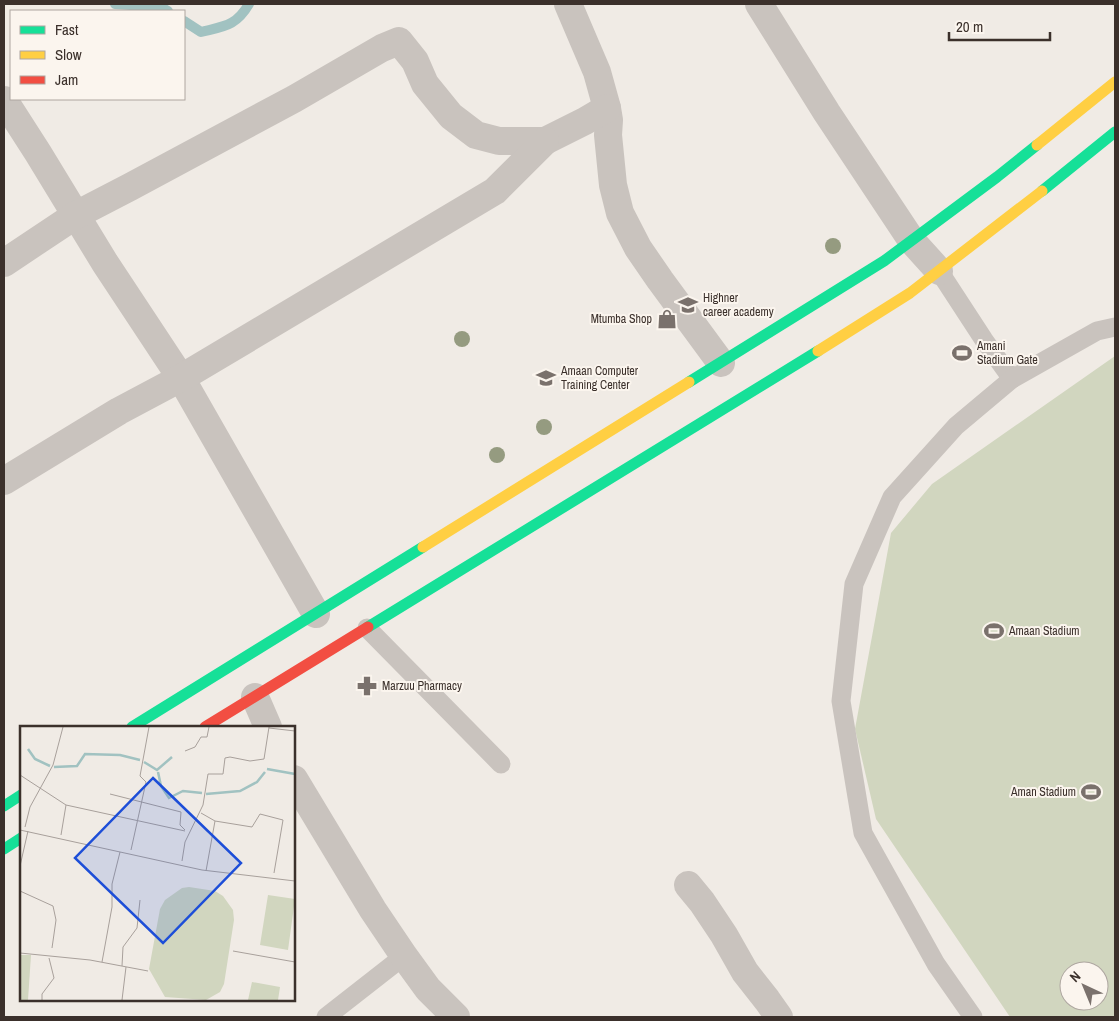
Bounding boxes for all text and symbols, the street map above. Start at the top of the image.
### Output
legend [10,10,185,100]
scale bar [949,10,1050,42]
text: 20 m [956,16,983,37]
text: Fast [55,19,79,40]
text: Slow [55,44,82,65]
text: Jam [55,69,78,90]
place label: Highner career academy [703,290,774,320]
school or university icon: Highner career academy [677,294,699,316]
shop icon: Mtumba Shop [656,308,678,330]
place label: Mtumba Shop [591,311,652,327]
place label: Amani Stadium Gate [976,338,1038,368]
sports icon: Amani Stadium Gate [951,342,973,364]
place label: Amaan Computer Training Center [560,363,639,393]
school or university icon: Amaan Computer Training Center [535,367,557,389]
sports icon: Amaan Stadium [983,620,1005,642]
place label: Amaan Stadium [1008,623,1080,639]
pharmacy icon: Marzuu Pharmacy [356,675,378,697]
place label: Marzuu Pharmacy [382,678,462,694]
inset map [20,726,295,1001]
sports icon: Aman Stadium [1080,781,1102,803]
place label: Aman Stadium [1010,784,1076,800]
north arrow [1059,961,1109,1011]
text: N [1066,967,1084,986]

